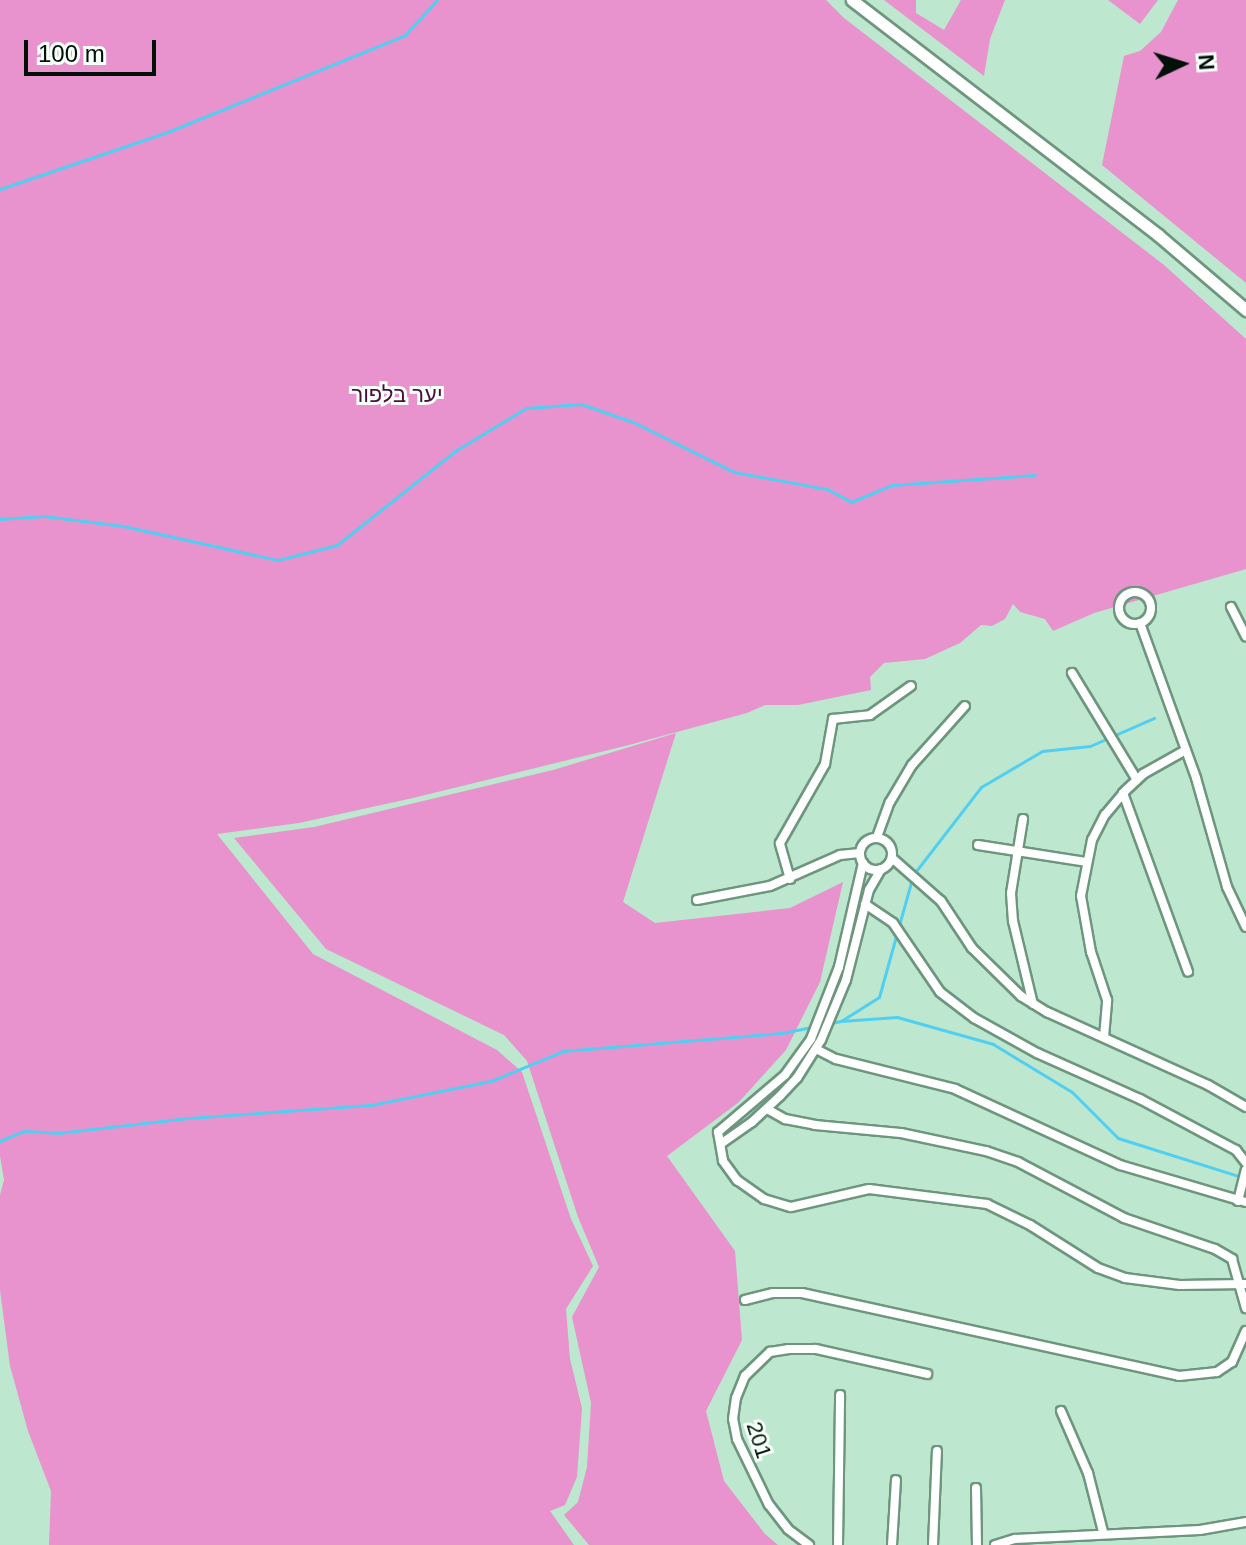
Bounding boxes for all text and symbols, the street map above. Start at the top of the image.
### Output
scale bar [28,24,160,74]
north arrow [1142,24,1222,104]
text: 100 m [38,40,105,67]
text: N [1193,53,1219,71]
park label: יער בלפור [351,382,443,408]
street label: 201 [741,1418,777,1462]

